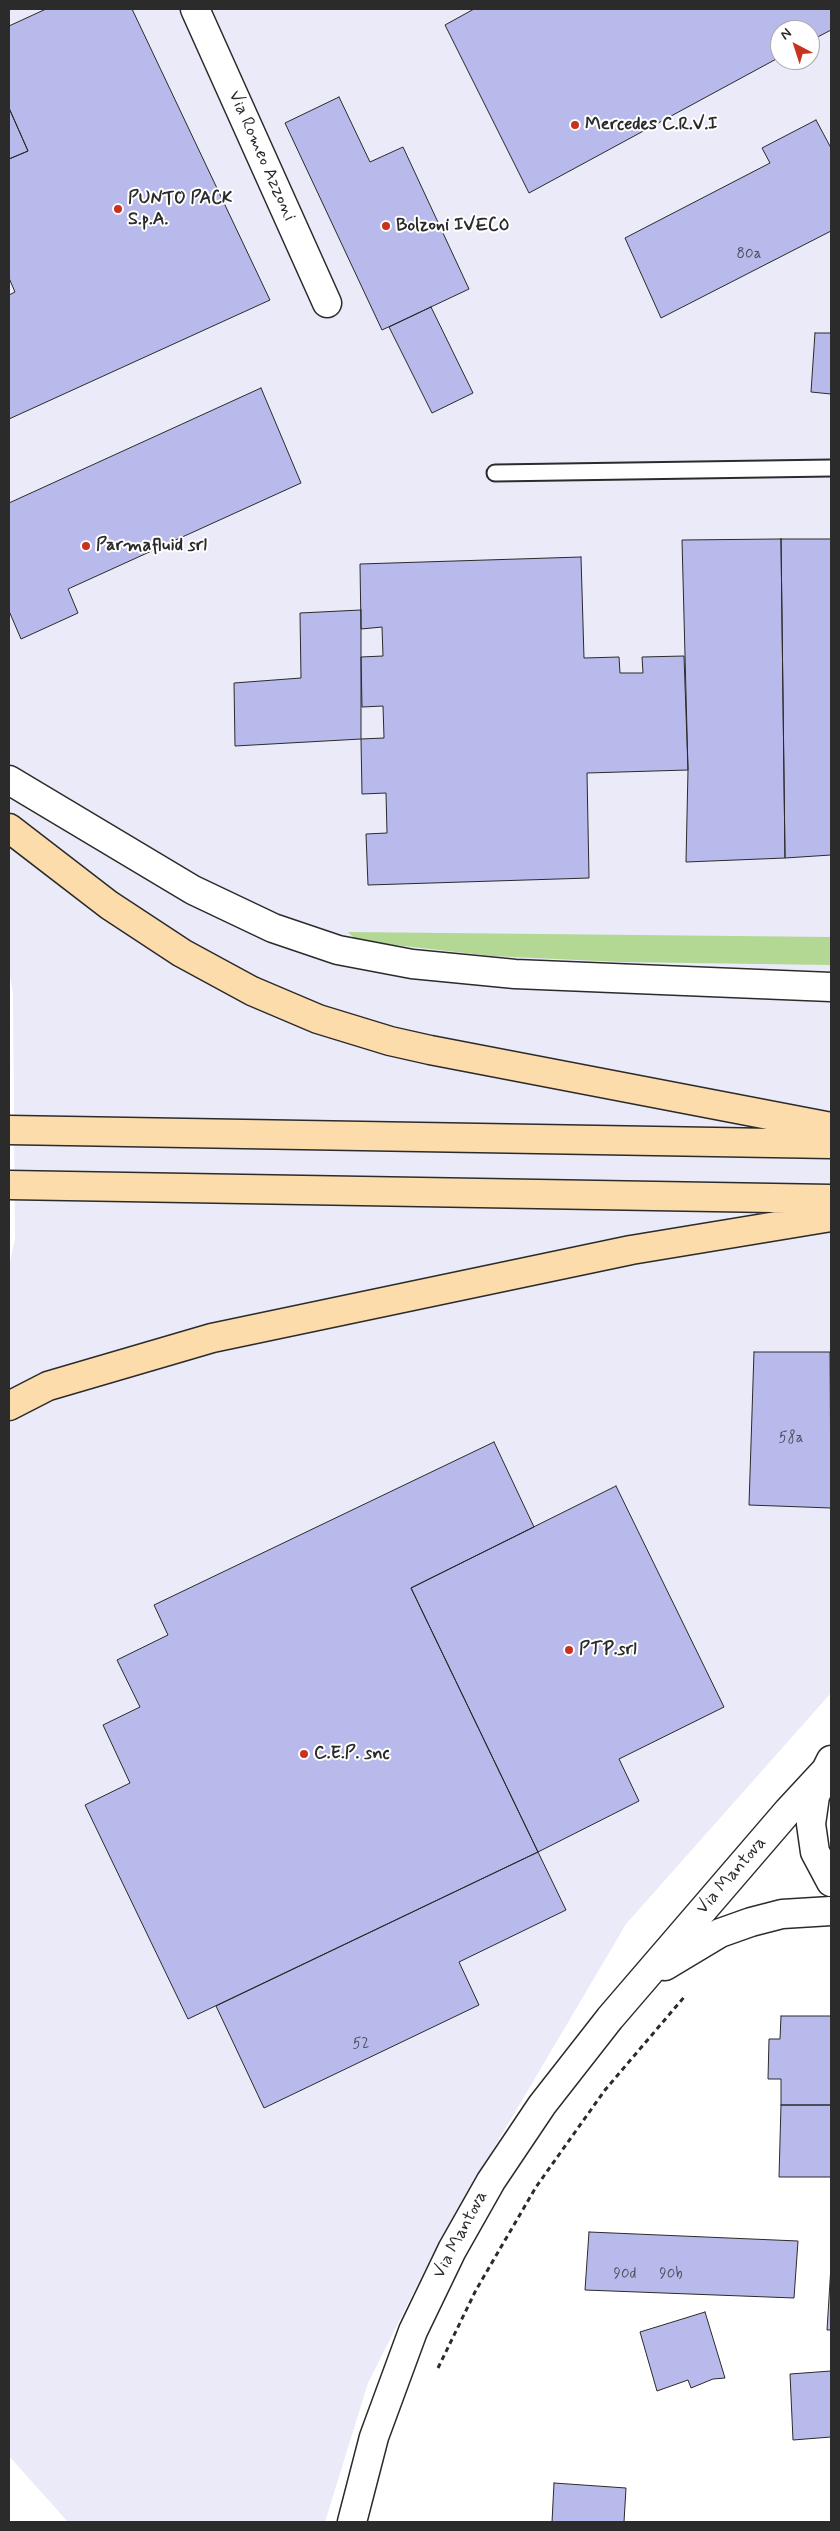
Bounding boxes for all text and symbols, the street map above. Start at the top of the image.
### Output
north arrow [770,20,820,70]
text: N [777,24,795,44]
street label: Via Romeo Azzoni [223,87,299,225]
place label: Mercedes C.R.V.I [585,114,718,136]
marker: Mercedes C.R.V.I [569,119,581,131]
place label: PUNTO PACK S.p.A. [128,188,232,230]
marker: PUNTO PACK S.p.A. [112,203,124,215]
place label: Bolzoni IVECO [396,215,509,237]
marker: Bolzoni IVECO [380,220,392,232]
house number: 80a [737,246,761,264]
place label: Parmafluid srl [96,535,207,557]
marker: Parmafluid srl [80,540,92,552]
house number: 58a [779,1430,803,1448]
place label: PTP.srl [579,1639,636,1661]
marker: PTP.srl [563,1644,575,1656]
place label: C.E.P. snc [314,1743,390,1765]
marker: C.E.P. snc [298,1748,310,1760]
street label: Via Mantova [692,1833,772,1919]
house number: 52 [353,2036,369,2054]
street label: Via Mantova [429,2187,493,2283]
house number: 90d [614,2266,636,2284]
house number: 90b [659,2266,683,2284]

